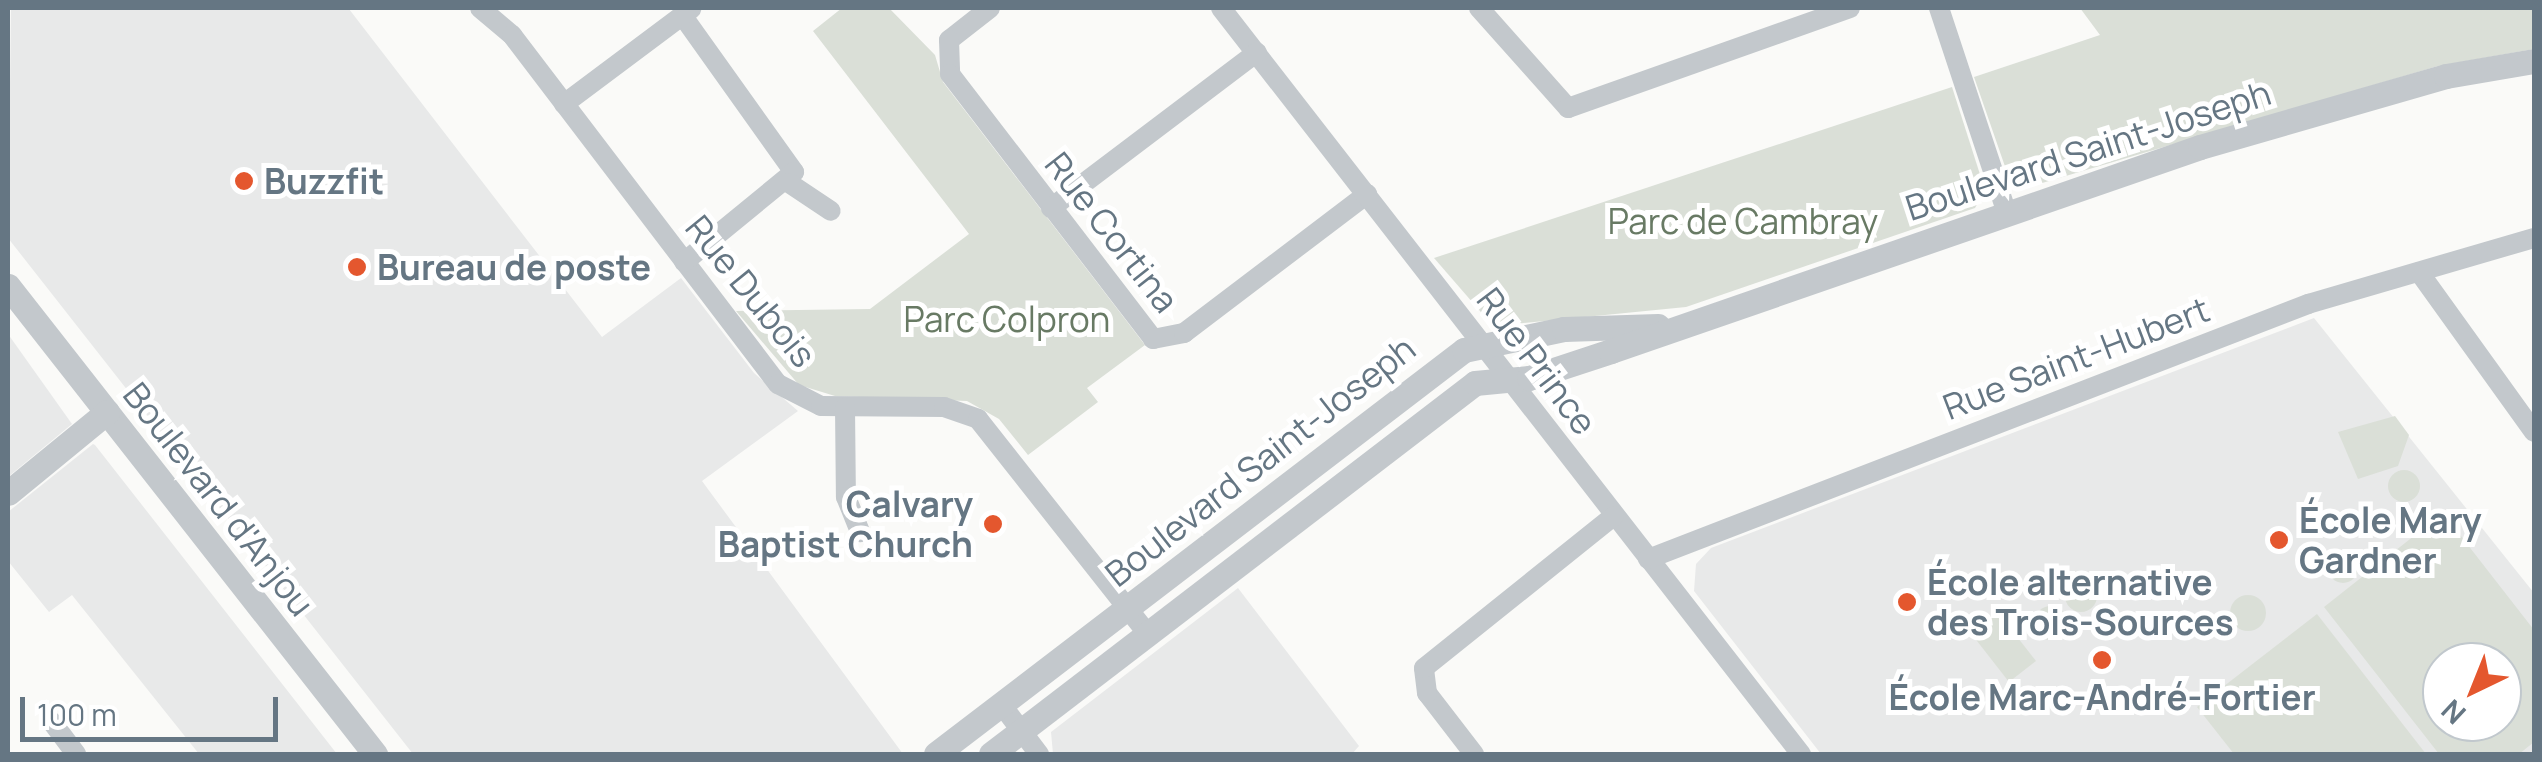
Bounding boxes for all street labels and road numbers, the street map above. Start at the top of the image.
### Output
street label: Boulevard Saint-Joseph [1900,71,2276,229]
street label: Rue Cortina [1037,144,1187,320]
street label: Rue Dubois [677,207,825,375]
street label: Rue Prince [1468,280,1606,442]
street label: Rue Saint-Hubert [1937,288,2215,428]
street label: Boulevard Saint-Joseph [1097,327,1423,595]
street label: Boulevard d'Anjou [115,374,323,624]

